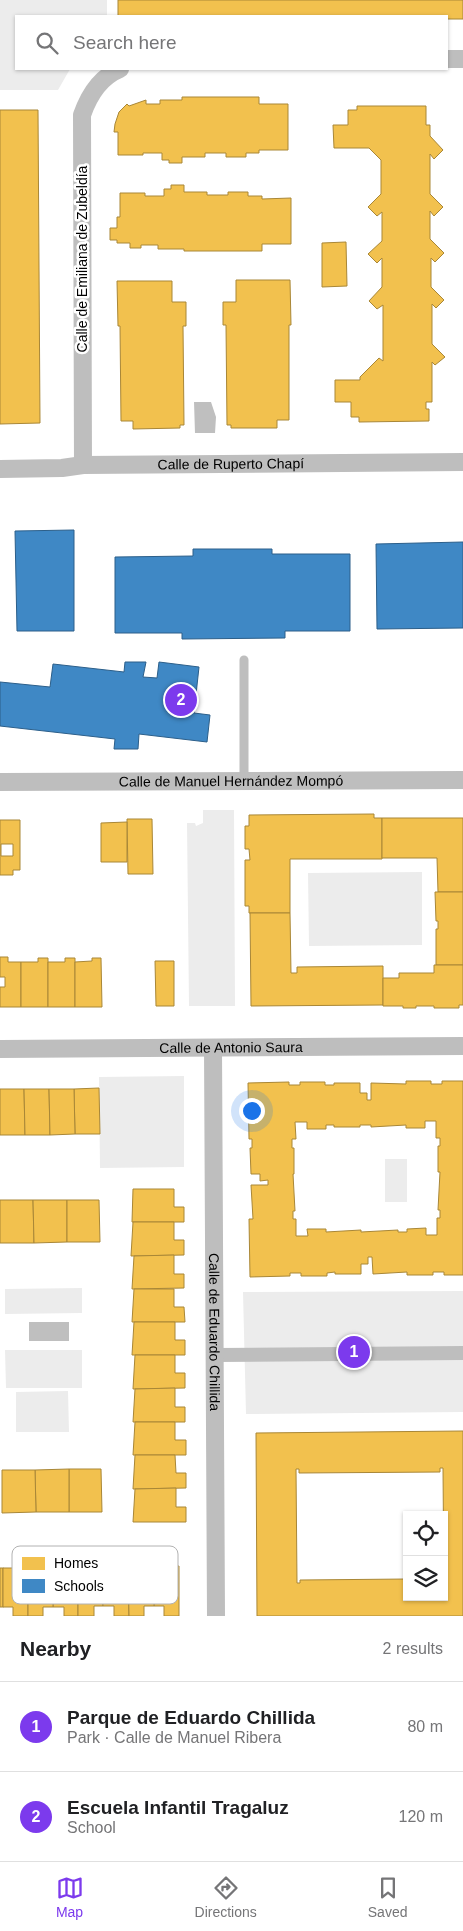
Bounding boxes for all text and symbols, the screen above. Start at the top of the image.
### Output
search box [15,15,448,70]
icon: search [33,29,61,57]
text: Search here [73,32,177,53]
street label: Calle de Emiliana de Zubeldía [74,165,90,352]
street label: Calle de Ruperto Chapí [157,455,304,472]
pin: 2 [165,681,197,719]
street label: Calle de Manuel Hernández Mompó [119,773,343,789]
street label: Calle de Antonio Saura [159,1039,303,1056]
your location [239,1098,265,1124]
street label: Calle de Eduardo Chillida [206,1253,223,1411]
pin: 1 [338,1333,370,1371]
map controls [403,1511,448,1601]
button: locate [403,1511,448,1556]
legend [12,1546,178,1604]
text: Homes [54,1555,98,1571]
button: layers [403,1556,448,1601]
text: Schools [54,1578,104,1594]
text: Nearby [20,1637,91,1660]
text: 2 results [383,1640,443,1657]
text: Parque de Eduardo Chillida [67,1707,315,1728]
text: 1 [32,1718,40,1735]
text: 80 m [407,1718,443,1735]
text: Park · Calle de Manuel Ribera [67,1729,281,1746]
text: Escuela Infantil Tragaluz [67,1797,289,1818]
text: 2 [32,1808,40,1825]
text: 120 m [399,1808,443,1825]
text: School [67,1819,116,1836]
tab: Map [56,1874,84,1920]
tab: Directions [195,1874,257,1920]
tab: Saved [368,1874,407,1920]

